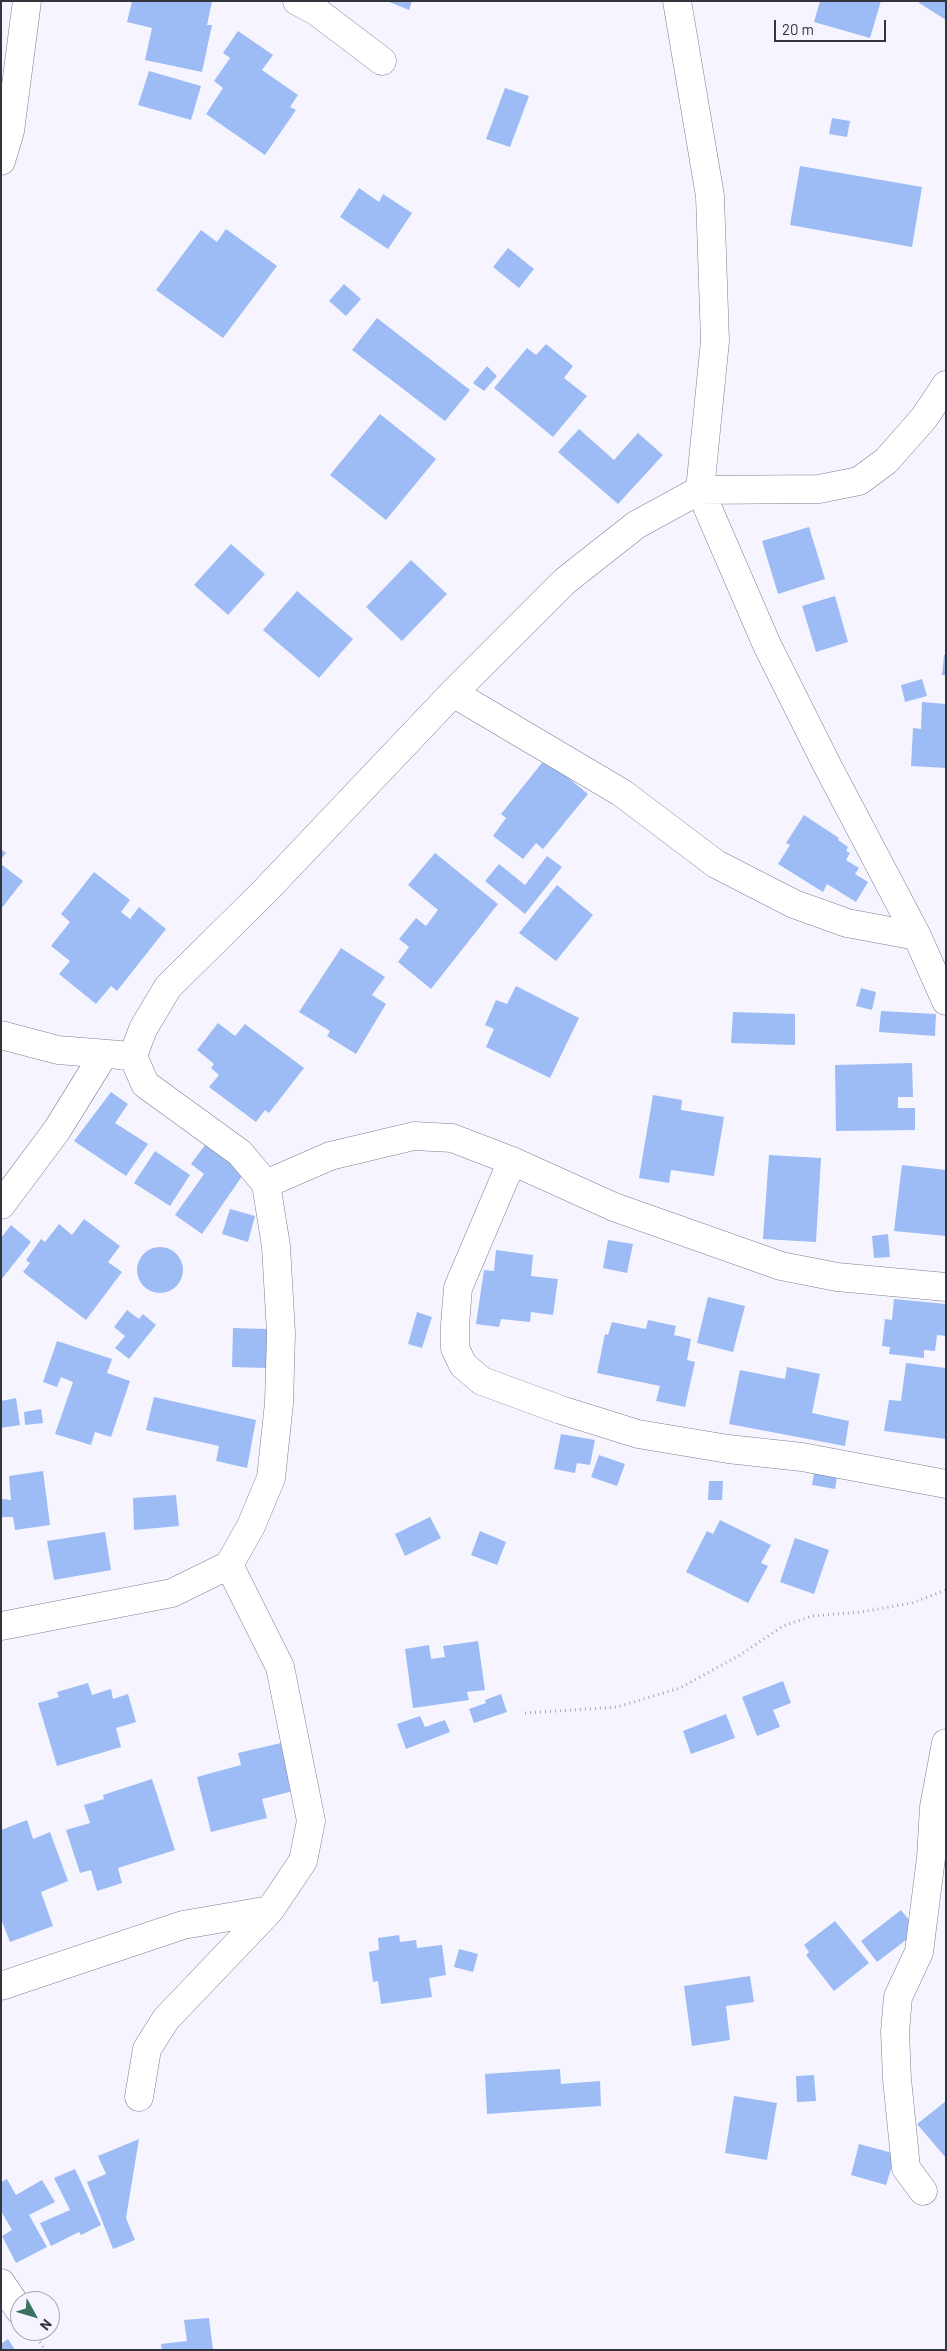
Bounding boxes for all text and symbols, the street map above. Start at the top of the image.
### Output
scale bar [777,10,890,42]
text: 20 m [782,20,814,38]
north arrow [10,2291,60,2341]
text: N [37,2316,56,2334]

